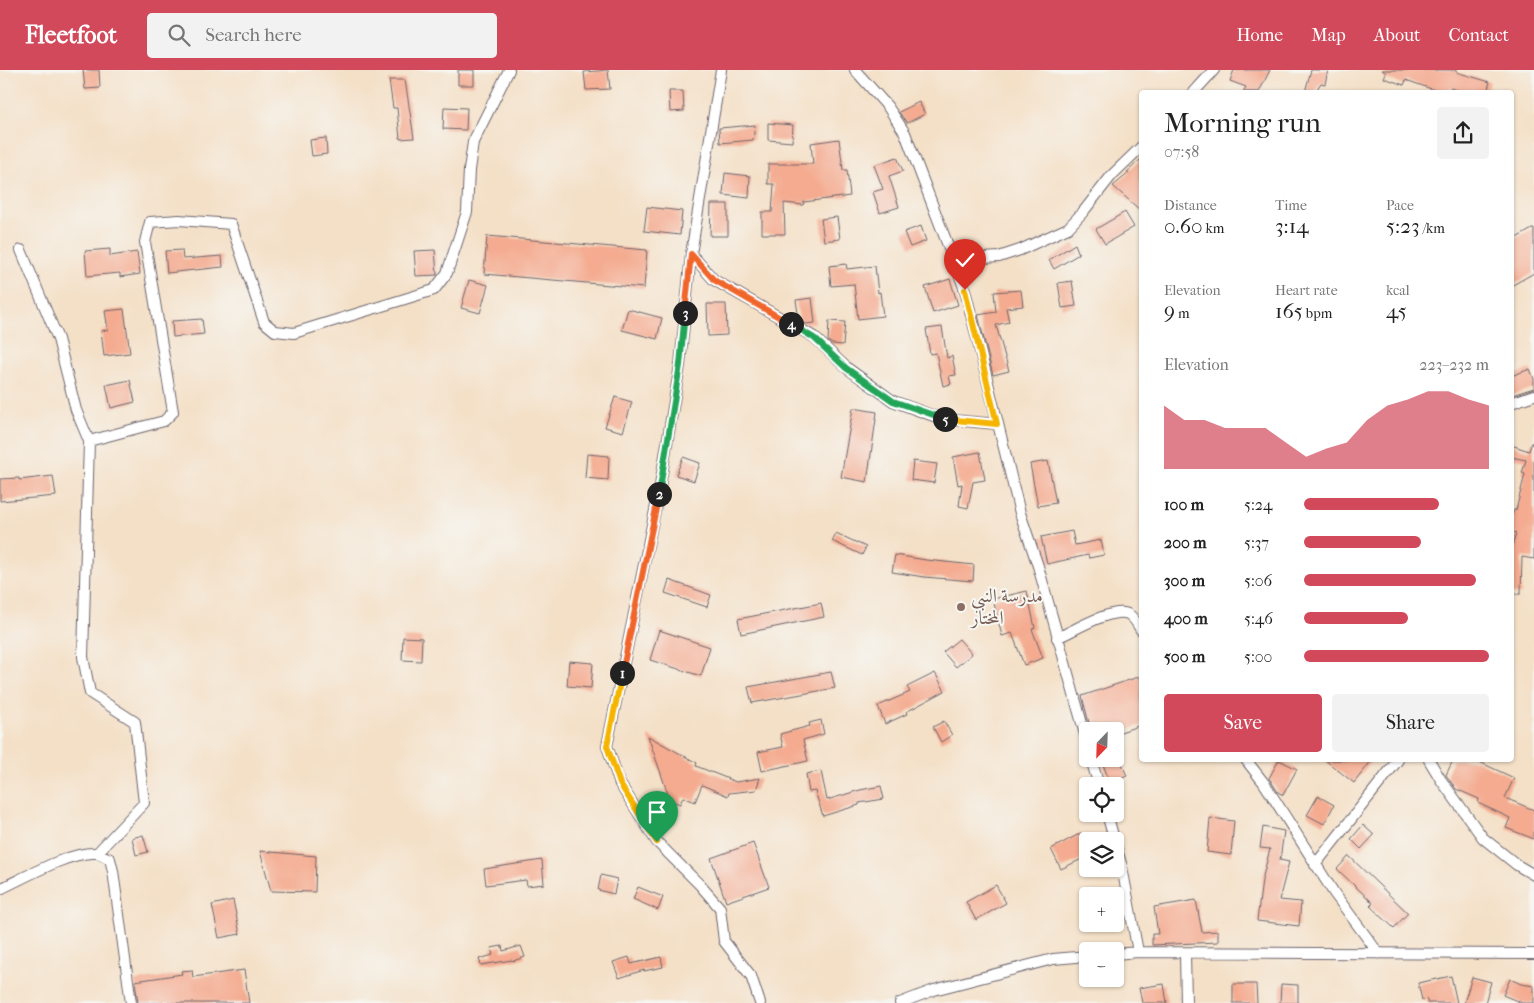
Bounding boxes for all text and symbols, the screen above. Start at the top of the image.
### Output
search box [147,13,497,58]
text: Fleetfoot [25,21,117,49]
icon: search [165,21,193,49]
text: Search here [205,24,302,46]
text: Home [1236,25,1283,46]
text: Map [1311,25,1346,46]
text: About [1374,25,1420,46]
text: Contact [1448,25,1509,46]
text: Morning run [1164,106,1321,139]
button: share [1437,107,1489,159]
text: 07:58 [1164,142,1199,161]
text: Distance [1164,197,1217,214]
text: Time [1275,197,1307,214]
text: Pace [1386,197,1414,214]
text: 0.60 [1164,214,1203,238]
text: 3:14 [1275,214,1309,238]
text: 5:23 [1386,214,1420,238]
text: km [1203,220,1224,237]
text: /km [1420,220,1445,237]
pin [944,239,986,290]
icon: check [951,246,979,274]
text: Elevation [1164,282,1221,299]
text: Heart rate [1275,282,1338,299]
text: kcal [1386,282,1410,299]
text: 9 [1164,299,1175,323]
text: 165 [1275,299,1303,323]
text: 45 [1386,299,1407,323]
pin: 3 [672,300,698,326]
text: 3 [683,305,688,322]
text: m [1175,305,1190,322]
text: bpm [1303,305,1332,322]
pin: 4 [778,312,804,336]
text: 4 [787,316,796,333]
text: Elevation [1164,355,1229,374]
text: 223–232 m [1419,355,1489,374]
pin: 5 [932,406,958,432]
text: 5 [942,411,949,428]
pin: 2 [646,482,672,506]
text: 2 [656,486,663,503]
text: 100 m [1164,495,1204,514]
text: 5:24 [1244,495,1272,514]
text: 200 m [1164,533,1207,552]
text: 5:37 [1244,533,1269,552]
text: 300 m [1164,571,1205,590]
text: 5:06 [1244,571,1272,590]
place label: مدرسة النبي المختار [969,585,1043,629]
marker: مدرسة النبي المختار [955,601,967,613]
text: 400 m [1164,609,1208,628]
text: 5:46 [1244,609,1273,628]
text: 500 m [1164,647,1205,666]
text: 5:00 [1244,647,1272,666]
pin: 1 [610,660,634,686]
text: 1 [620,665,625,682]
button: Save [1164,694,1322,752]
button: Share [1332,694,1489,752]
north arrow [1079,722,1124,768]
map controls [1079,722,1124,987]
button: locate [1079,777,1124,822]
pin [636,791,678,842]
icon: arrive [643,798,671,826]
button: layers [1079,832,1124,877]
button: + [1079,887,1124,932]
button: − [1079,942,1124,987]

